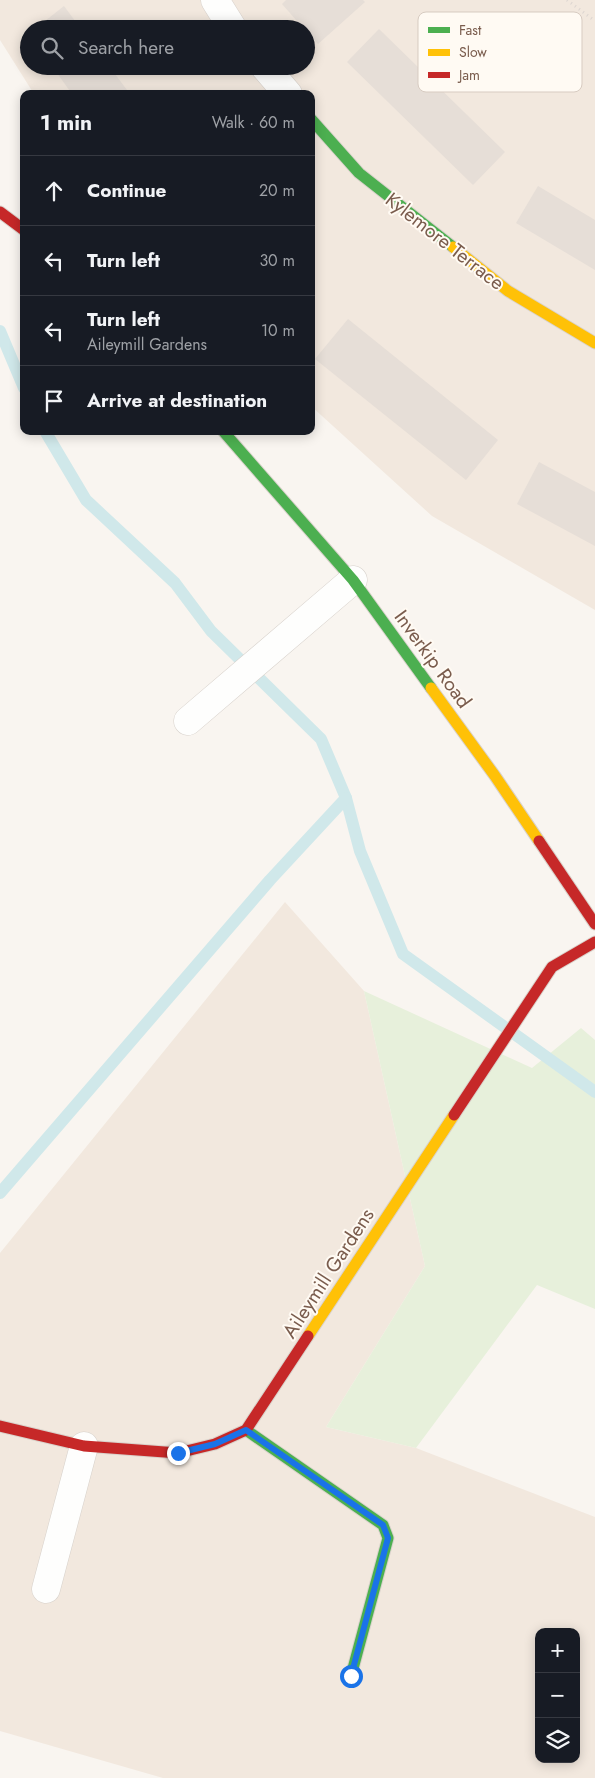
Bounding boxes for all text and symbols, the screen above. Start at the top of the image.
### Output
legend [418,12,582,92]
search box [20,20,315,75]
text: Fast [459,20,482,40]
icon: search [38,34,66,62]
text: Search here [78,34,174,61]
text: Slow [459,42,487,62]
text: Jam [457,65,480,85]
text: 1 min [40,108,92,138]
text: Walk · 60 m [212,111,295,134]
icon: ahead [40,177,68,205]
text: Continue [87,177,166,204]
text: 20 m [259,179,295,202]
street label: Kylemore Terrace [379,186,510,297]
icon: left [40,247,68,275]
text: Turn left [87,247,160,274]
text: 30 m [259,249,295,272]
text: Turn left [87,306,160,333]
icon: left [40,317,68,345]
text: 10 m [261,319,295,342]
text: Aileymill Gardens [87,333,207,356]
icon: arrive [40,387,68,415]
text: Arrive at destination [87,387,267,414]
street label: Inverkip Road [387,604,478,715]
street label: Aileymill Gardens [275,1202,381,1344]
route end [167,1442,190,1465]
map controls [535,1628,580,1763]
button: + [535,1628,580,1673]
route start [340,1665,363,1688]
button: − [535,1673,580,1718]
button: layers [535,1718,580,1763]

